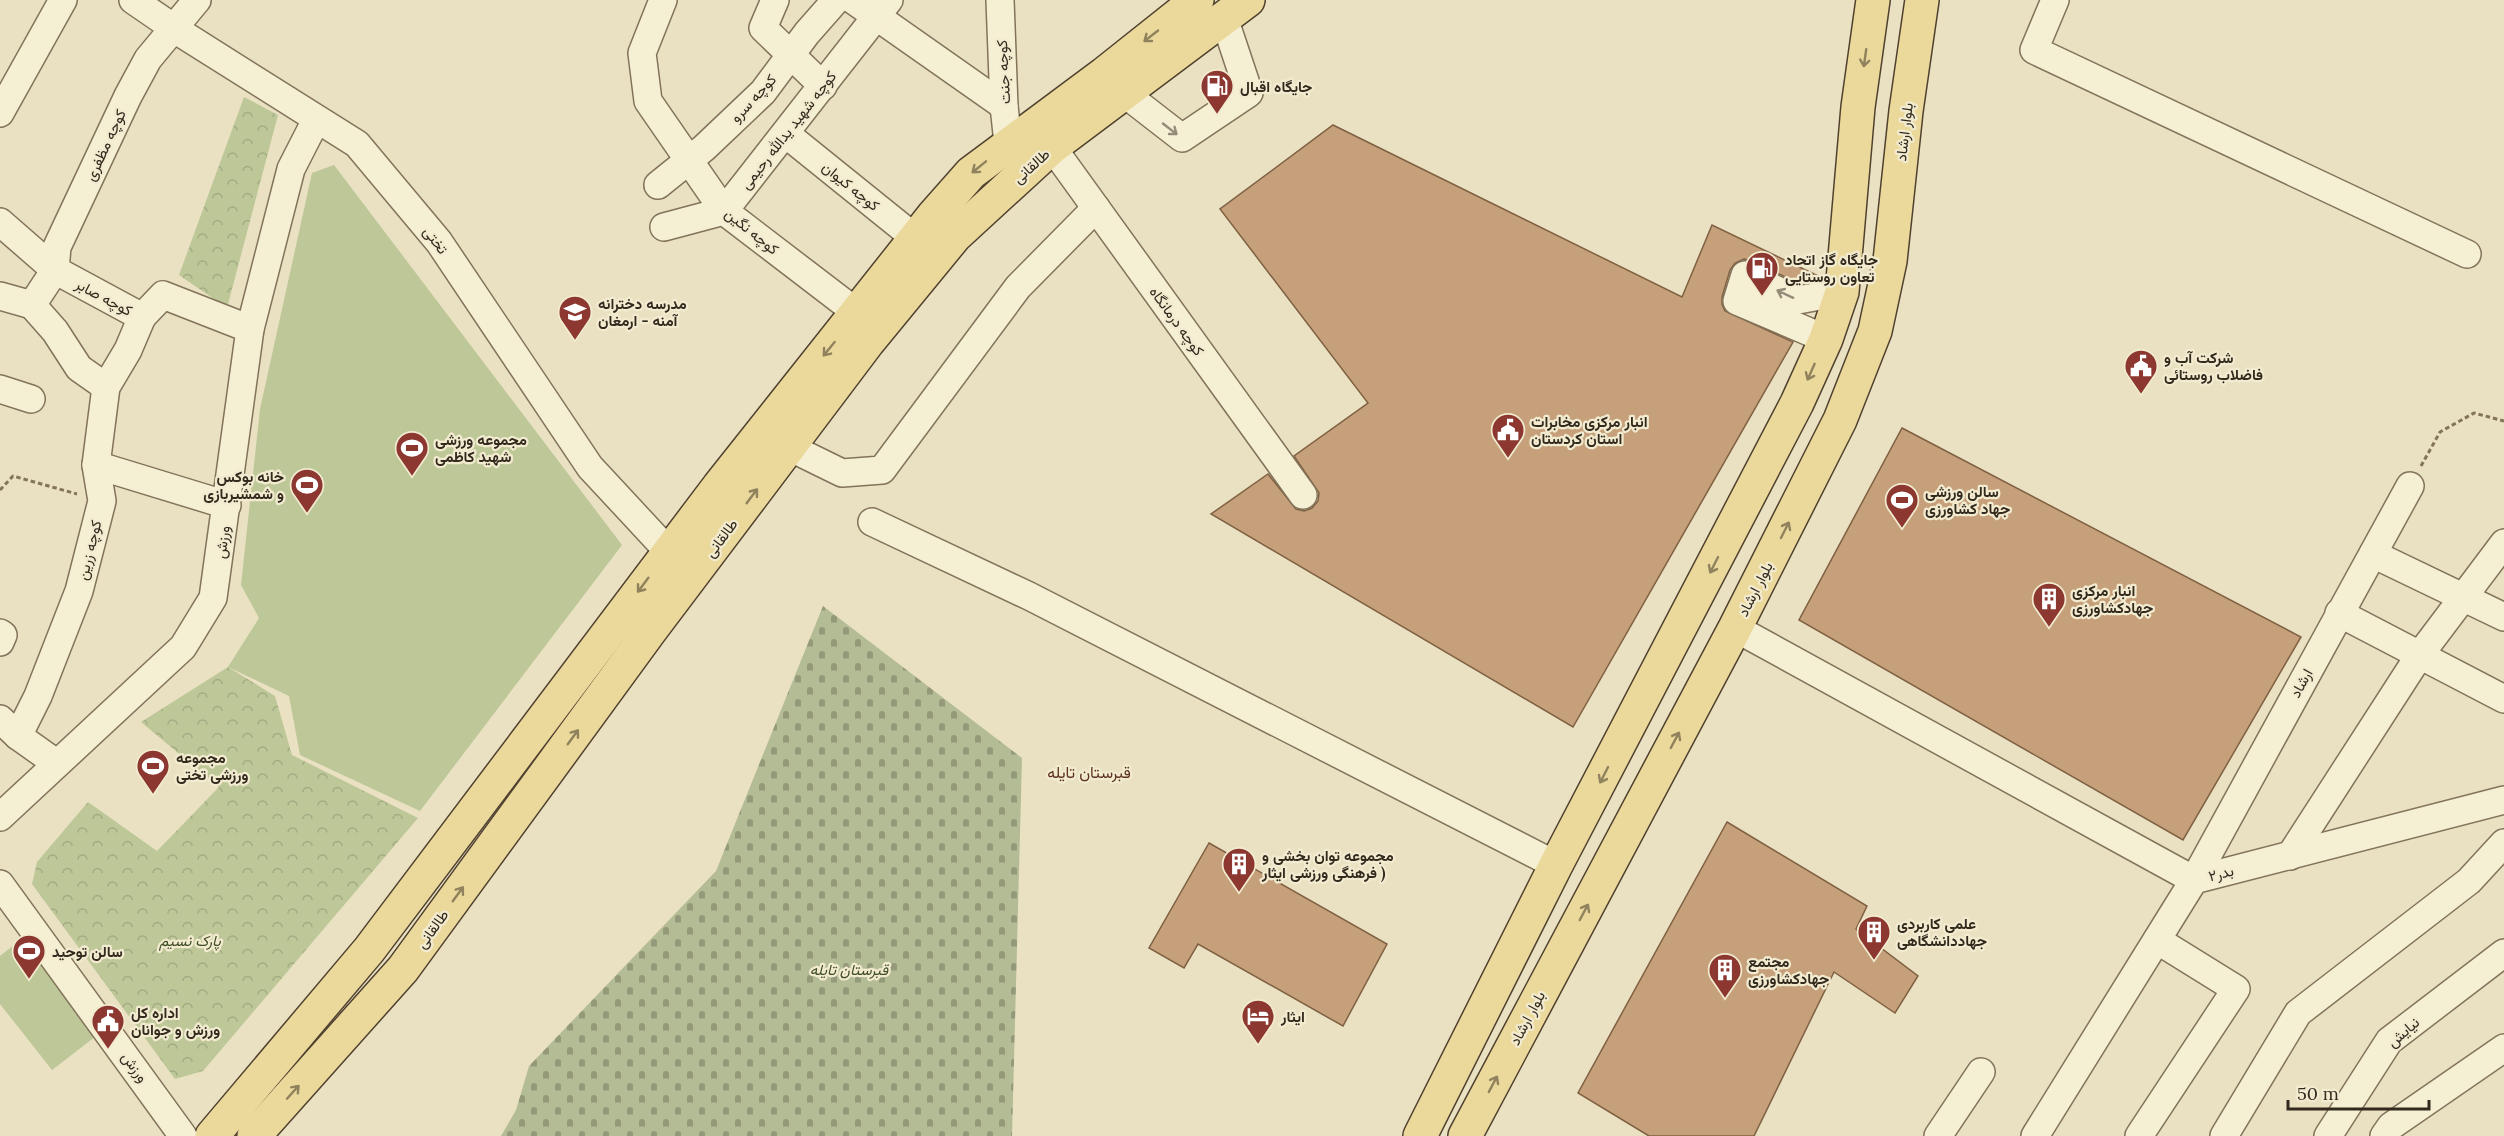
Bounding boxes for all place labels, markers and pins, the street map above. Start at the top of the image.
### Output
fuel station icon: جایگاه اقبال [1199,68,1235,115]
place label: جایگاه اقبال [1240,77,1312,96]
fuel station icon: جایگاه گاز اتحاد تعاون روستایی [1744,250,1780,297]
place label: جایگاه گاز اتحاد تعاون روستایی [1785,250,1878,286]
school or university icon: مدرسه دخترانه آمنه - ارمغان [557,294,593,341]
place label: مدرسه دخترانه آمنه - ارمغان [598,294,687,330]
public building icon: شرکت آب و فاضلاب روستائی [2123,348,2159,395]
place label: شرکت آب و فاضلاب روستائی [2164,348,2263,384]
public building icon: انبار مرکزی مخابرات استان کردستان [1490,412,1526,459]
place label: انبار مرکزی مخابرات استان کردستان [1531,412,1648,448]
sports icon: مجموعه ورزشی شهید کاظمی [394,430,430,477]
place label: مجموعه ورزشی شهید کاظمی [435,430,527,466]
place label: خانه بوکس و شمشیربازی [203,467,284,503]
sports icon: خانه بوکس و شمشیربازی [289,467,325,514]
sports icon: سالن ورزشی جهاد کشاورزی [1884,482,1920,529]
place label: سالن ورزشی جهاد کشاورزی [1925,482,2010,518]
building icon: انبار مرکزی جهادکشاورزی [2031,581,2067,628]
place label: انبار مرکزی جهادکشاورزی [2072,581,2153,617]
sports icon: مجموعه ورزشی تختی [135,748,171,795]
place label: مجموعه ورزشی تختی [176,748,248,784]
building icon: مجموعه توان بخشی و فرهنگی ورزشی ایثار ) [1221,846,1257,893]
place label: مجموعه توان بخشی و فرهنگی ورزشی ایثار ) [1261,846,1394,883]
building icon: علمی کاربردی جهاددانشگاهی [1856,914,1892,961]
place label: علمی کاربردی جهاددانشگاهی [1897,914,1987,950]
sports icon: سالن توحید [11,933,47,980]
place label: سالن توحید [52,942,123,961]
building icon: مجتمع جهادکشاورزی [1707,952,1743,999]
place label: مجتمع جهادکشاورزی [1748,952,1829,988]
hotel icon: ایثار [1240,998,1276,1045]
public building icon: اداره کل ورزش و جوانان [90,1003,126,1050]
place label: اداره کل ورزش و جوانان [131,1003,220,1039]
place label: ایثار [1280,1007,1305,1026]

